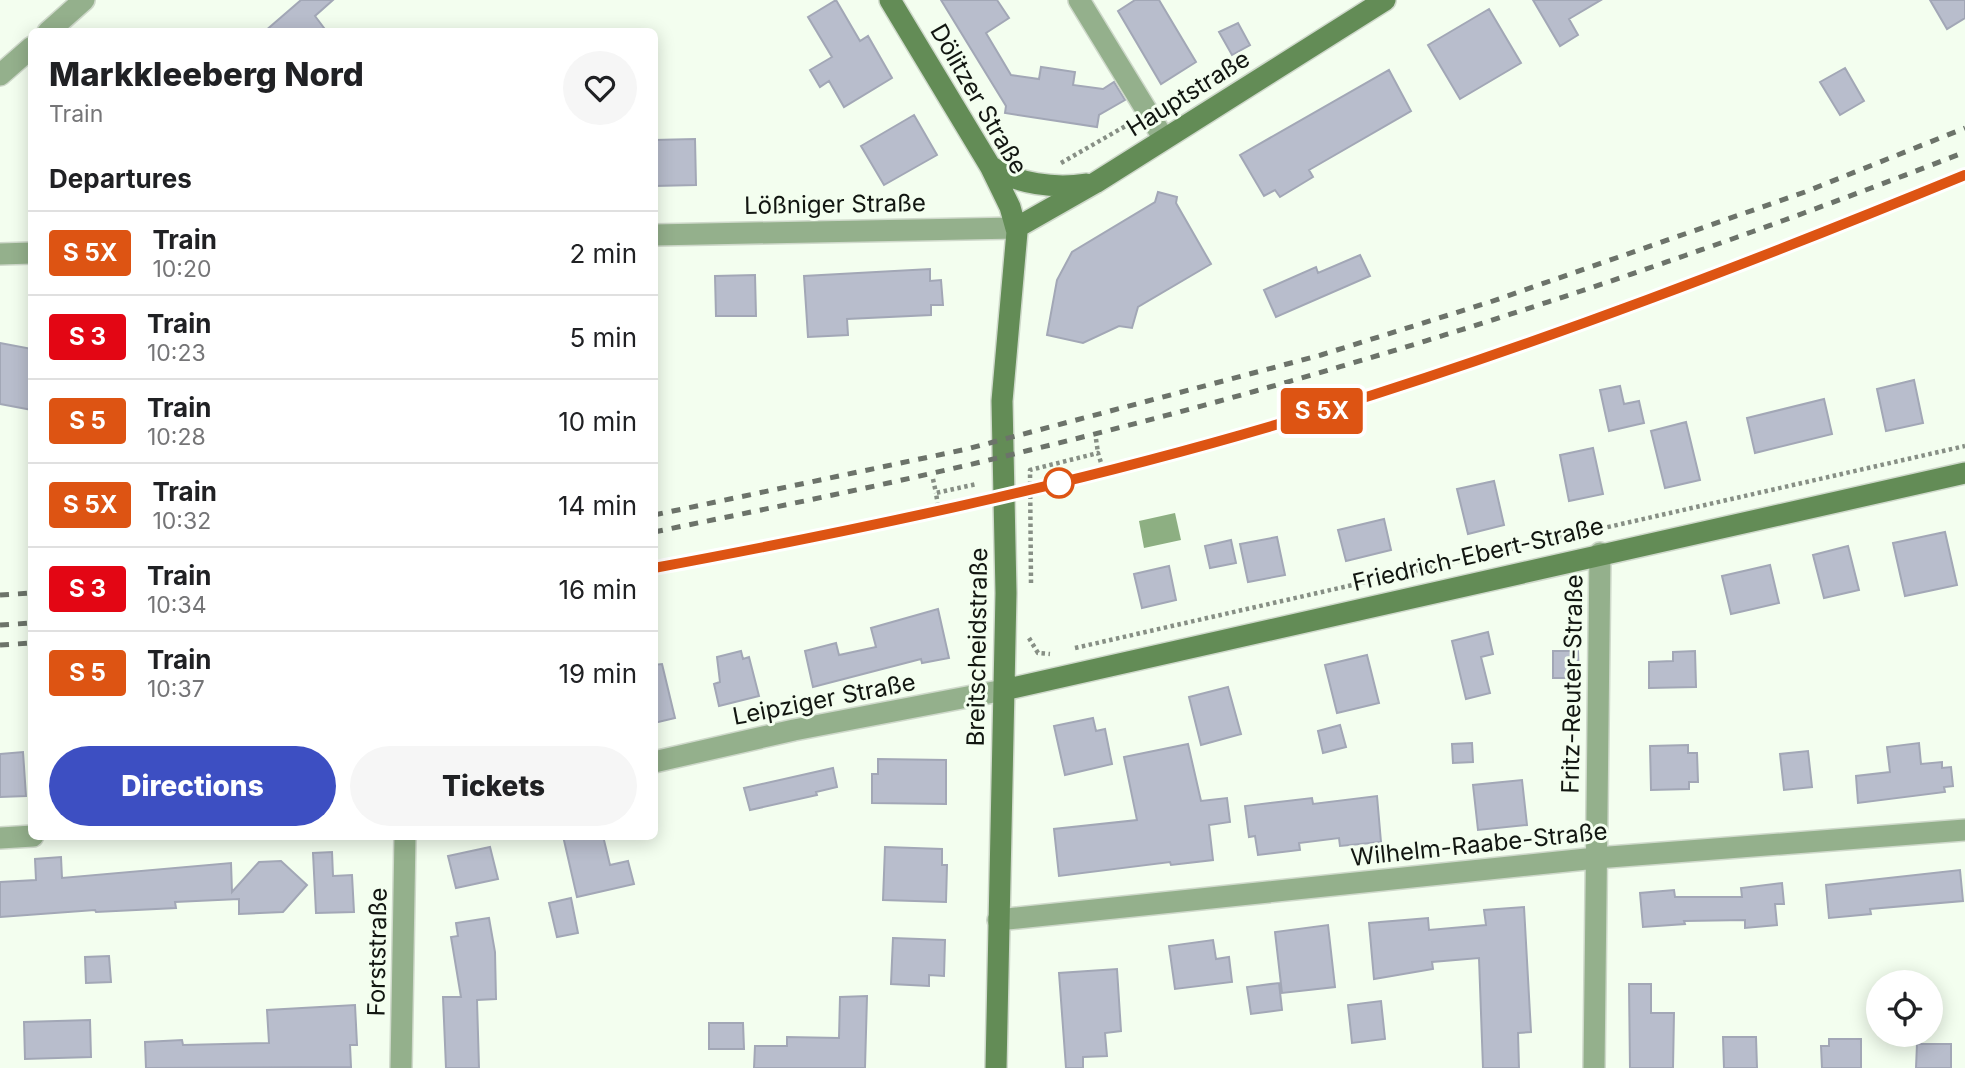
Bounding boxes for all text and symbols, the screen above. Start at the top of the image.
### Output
street label: Dölitzer Straße [924,19,1034,179]
street label: Hauptstraße [1121,44,1255,142]
button: heart [563,51,637,125]
text: Markkleeberg Nord [49,54,364,94]
text: Train [49,100,103,128]
text: Departures [49,163,192,194]
street label: Lößniger Straße [744,188,926,220]
text: Train [152,224,217,255]
text: S 5X [63,238,117,267]
text: 2 min [569,238,637,269]
text: 10:20 [152,255,212,283]
text: Train [147,308,211,339]
text: S 3 [69,322,106,351]
text: 5 min [569,322,637,353]
text: 10:23 [147,339,206,367]
line badge: S 5X [1273,388,1371,434]
text: Train [147,392,211,423]
text: S 5X [1295,396,1349,425]
text: S 5 [69,406,106,435]
text: 10 min [558,406,637,437]
text: 10:28 [147,423,206,451]
unlabelled marker [1044,468,1074,498]
text: Train [152,476,217,507]
text: S 5X [63,490,117,519]
text: 14 min [558,490,637,521]
text: 10:32 [152,507,211,535]
street label: Friedrich-Ebert-Straße [1350,511,1606,597]
street label: Breitscheidstraße [961,547,993,747]
text: Train [147,560,211,591]
text: S 3 [69,574,106,603]
text: 16 min [559,574,637,605]
street label: Fritz-Reuter-Straße [1556,574,1588,794]
text: 10:34 [147,591,207,619]
text: Train [147,644,211,675]
text: S 5 [69,658,106,687]
text: 19 min [559,658,637,689]
street label: Leipziger Straße [730,667,918,731]
text: 10:37 [147,675,205,703]
button: Directions [49,746,336,826]
button: Tickets [350,746,637,826]
street label: Wilhelm-Raabe-Straße [1349,816,1609,872]
street label: Forststraße [361,887,393,1017]
map controls [1866,970,1943,1047]
button: locate [1866,970,1943,1047]

